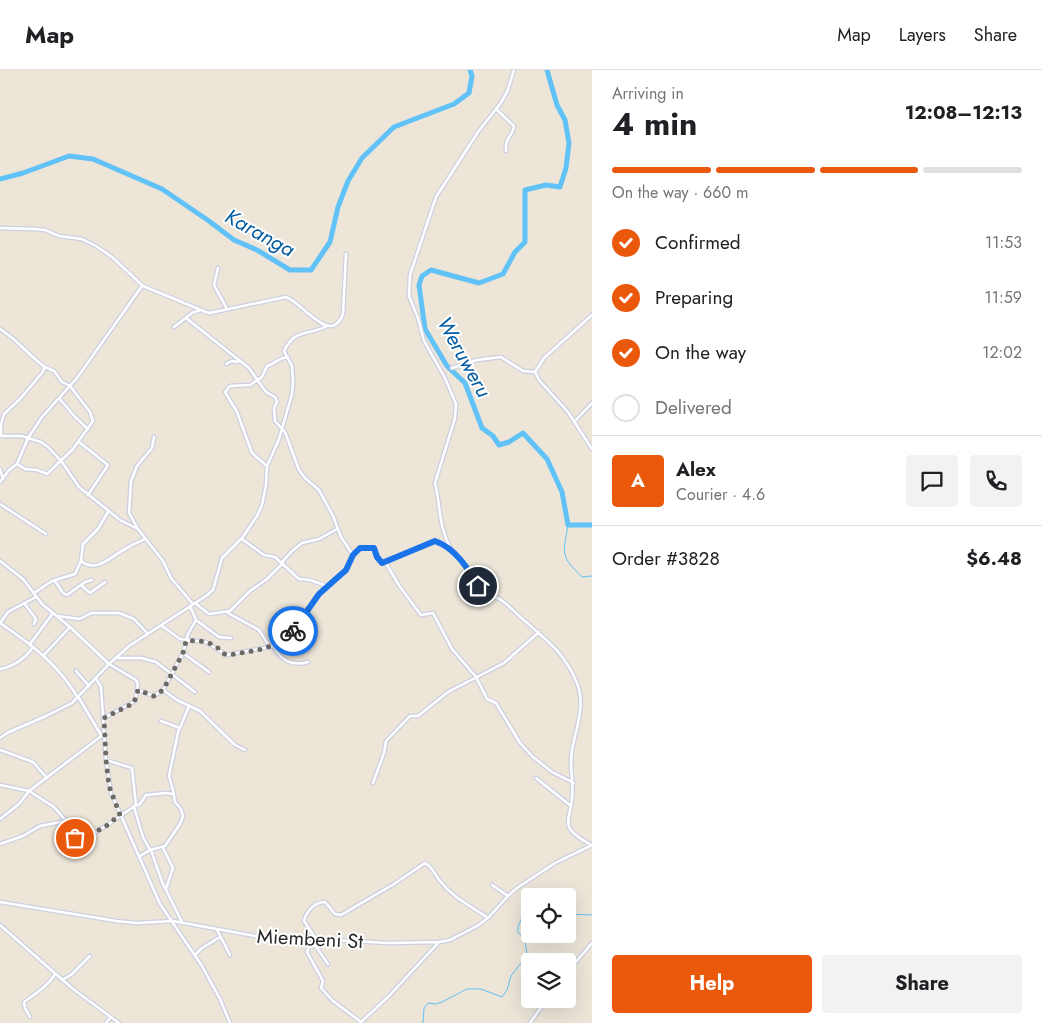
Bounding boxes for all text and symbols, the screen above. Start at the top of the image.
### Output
text: Map [25,17,74,52]
text: Map [837,22,871,48]
text: Layers [899,22,946,48]
text: Share [974,22,1017,48]
text: Arriving in [612,82,684,105]
text: 12:08–12:13 [905,99,1022,126]
text: 4 min [612,101,697,147]
text: On the way · 660 m [612,181,748,204]
water label: Karanga [220,202,301,265]
icon: check [612,229,640,257]
text: Confirmed [655,229,741,256]
text: 11:53 [985,231,1022,254]
icon: check [612,284,640,312]
text: Preparing [655,284,733,311]
text: 11:59 [985,286,1022,309]
water label: Weruweru [429,311,499,403]
icon: check [612,339,640,367]
text: On the way [655,339,746,366]
text: 12:02 [982,341,1022,364]
text: Delivered [655,394,732,421]
button: chat [906,455,958,507]
button: phone [970,455,1022,507]
text: Alex [676,456,716,483]
text: A [631,467,645,494]
text: Courier · 4.6 [676,483,765,506]
text: Order #3828 [612,545,720,572]
text: $6.48 [966,545,1022,572]
pin [457,565,499,607]
icon: home [464,572,492,600]
courier [268,606,318,656]
icon: bike [279,617,307,645]
pin [54,817,96,859]
icon: bag [61,824,89,852]
map controls [521,888,576,1008]
button: locate [521,888,576,943]
street label: Miembeni St [256,922,364,956]
button: layers [521,953,576,1008]
button: Help [612,955,812,1013]
button: Share [822,955,1022,1013]

